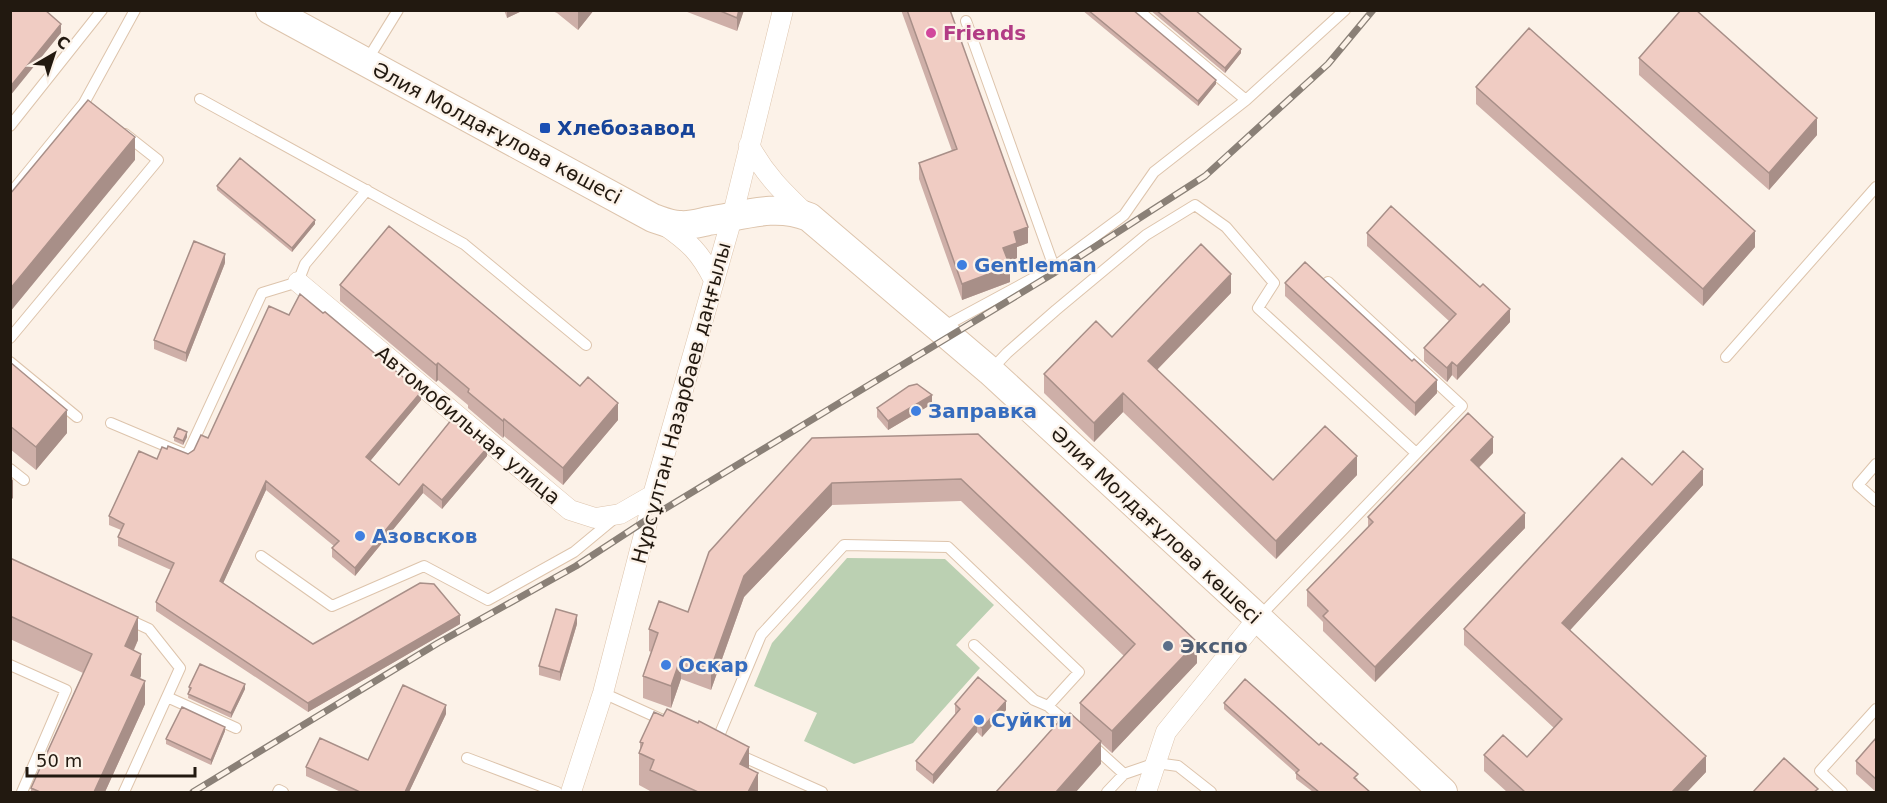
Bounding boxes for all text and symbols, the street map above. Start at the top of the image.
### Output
place label: Friends [943,21,1026,45]
north arrow [24,24,84,84]
marker: Friends [924,26,938,40]
text: С [53,32,74,54]
street label: Әлия Молдағұлова көшесі [368,57,626,209]
place label: Хлебозавод [557,116,696,140]
marker: Хлебозавод [538,121,552,135]
street label: Нұрсұлтан Назарбаев даңғылы [626,240,736,566]
place label: Gentleman [974,253,1097,277]
marker: Gentleman [955,258,969,272]
street label: Автомобильная улица [371,341,565,509]
place label: Заправка [928,399,1037,423]
marker: Заправка [909,404,923,418]
street label: Әлия Молдағұлова көшесі [1046,421,1266,629]
place label: Азовсков [372,524,477,548]
marker: Азовсков [353,529,367,543]
place label: Экспо [1180,634,1248,658]
marker: Экспо [1161,639,1175,653]
place label: Оскар [678,653,748,677]
marker: Оскар [659,658,673,672]
place label: Суйкти [991,708,1072,732]
marker: Суйкти [972,713,986,727]
scale bar [27,740,195,778]
text: 50 m [36,750,82,771]

